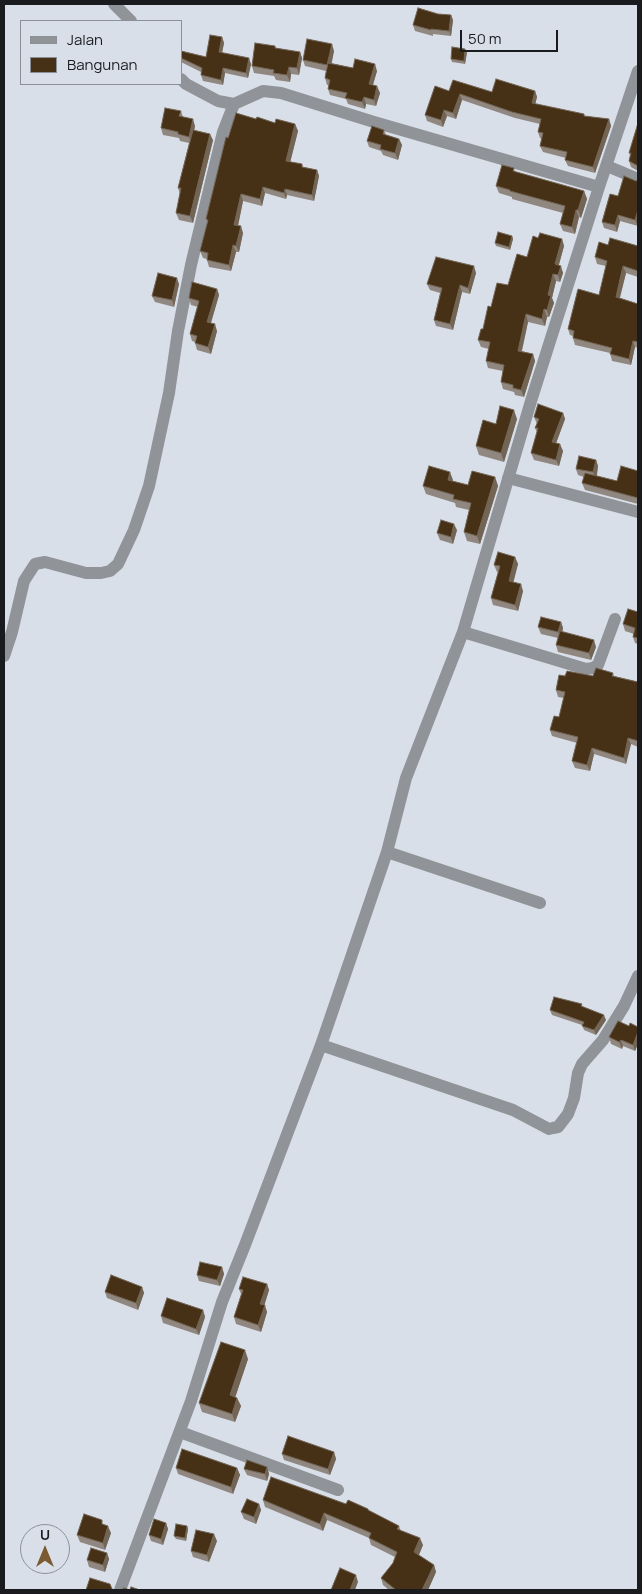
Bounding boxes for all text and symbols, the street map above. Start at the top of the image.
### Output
legend [20,20,182,85]
scale bar [462,20,560,52]
text: 50 m [468,28,502,49]
text: Jalan [67,29,103,50]
text: Bangunan [67,54,137,75]
north arrow [20,1524,70,1574]
text: U [40,1525,50,1544]

